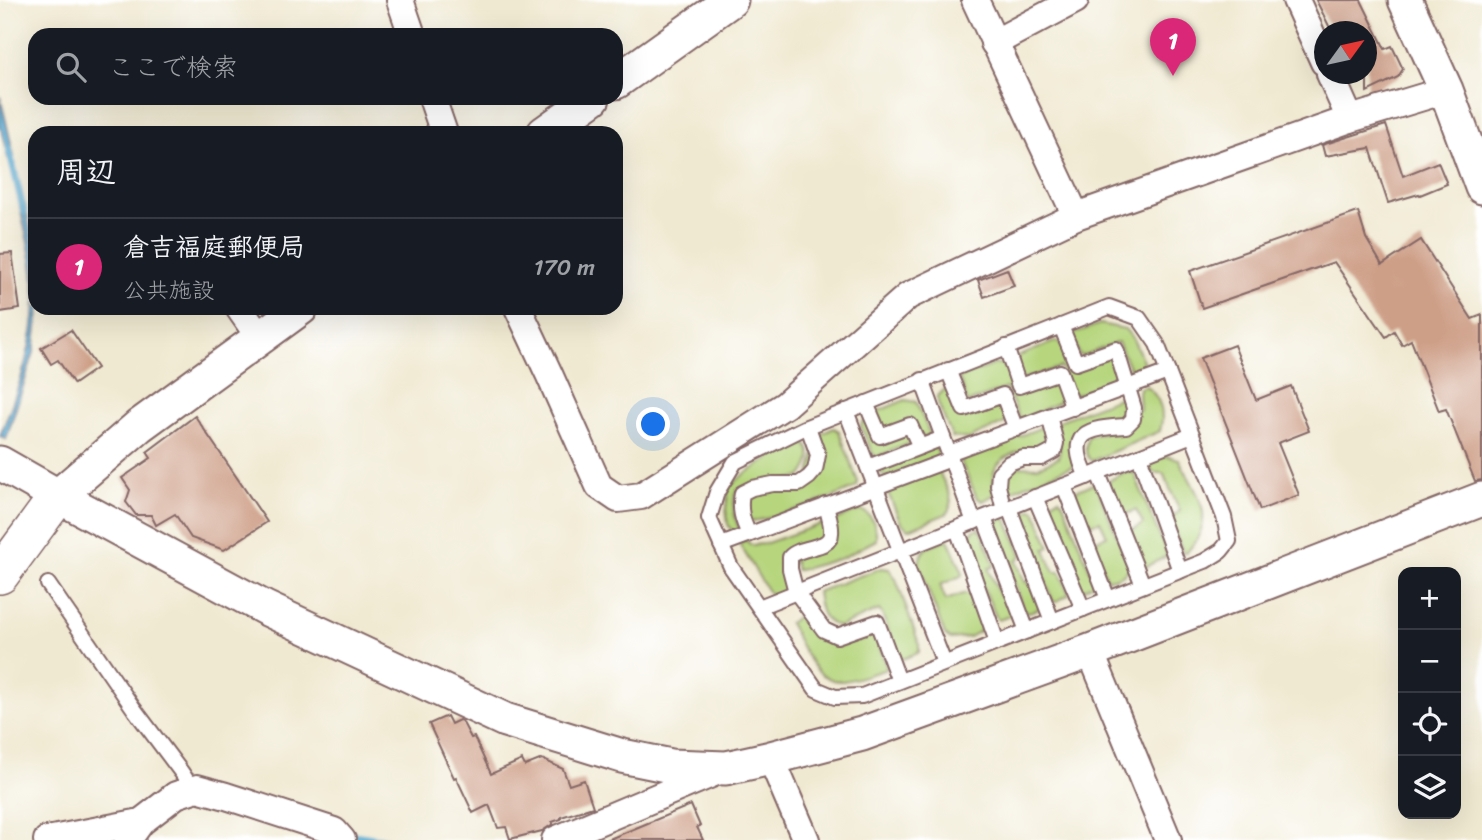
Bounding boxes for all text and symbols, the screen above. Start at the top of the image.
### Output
pin: 1 [1150,18,1196,76]
north arrow [1314,21,1377,84]
search box [28,28,623,105]
text: ここで検索 [108,44,238,90]
icon: search [52,48,90,86]
text: 周辺 [56,145,116,199]
text: 倉吉福庭郵便局 [123,224,305,270]
text: 1 [74,247,84,288]
text: 170 m [534,247,595,288]
text: 公共施設 [123,270,215,311]
your location [636,407,670,441]
map controls [1398,567,1461,819]
button: + [1398,567,1461,630]
button: − [1398,630,1461,693]
button: locate [1398,693,1461,756]
button: layers [1398,756,1461,819]

